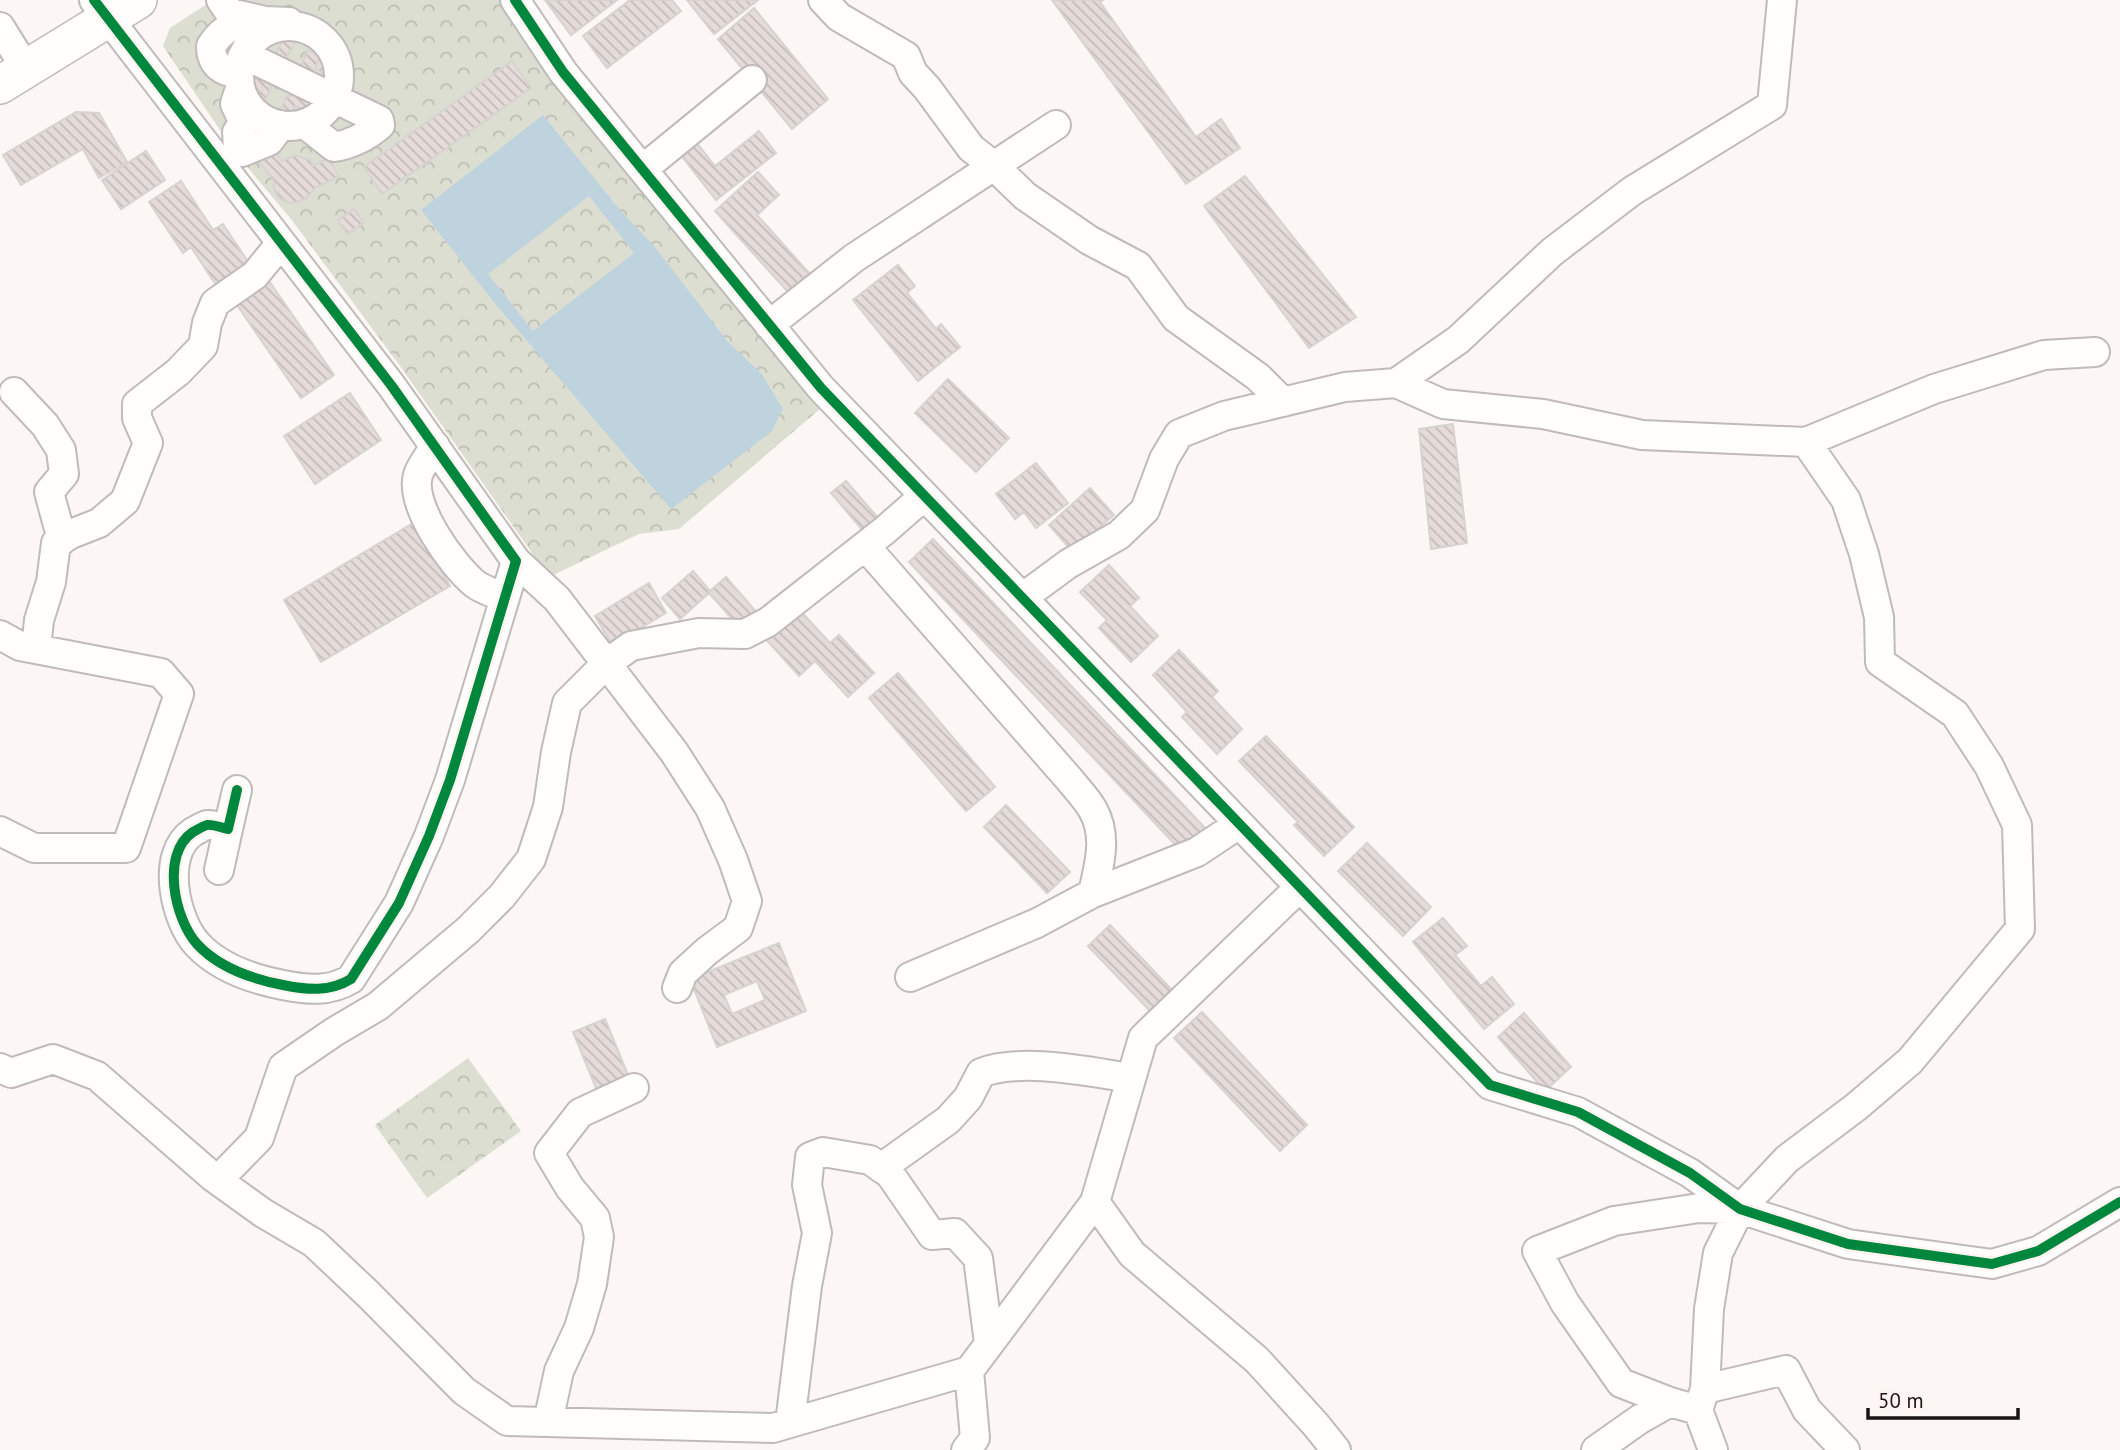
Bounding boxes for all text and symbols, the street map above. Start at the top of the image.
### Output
scale bar [1868,1376,2018,1420]
text: 50 m [1878,1387,1924,1414]

